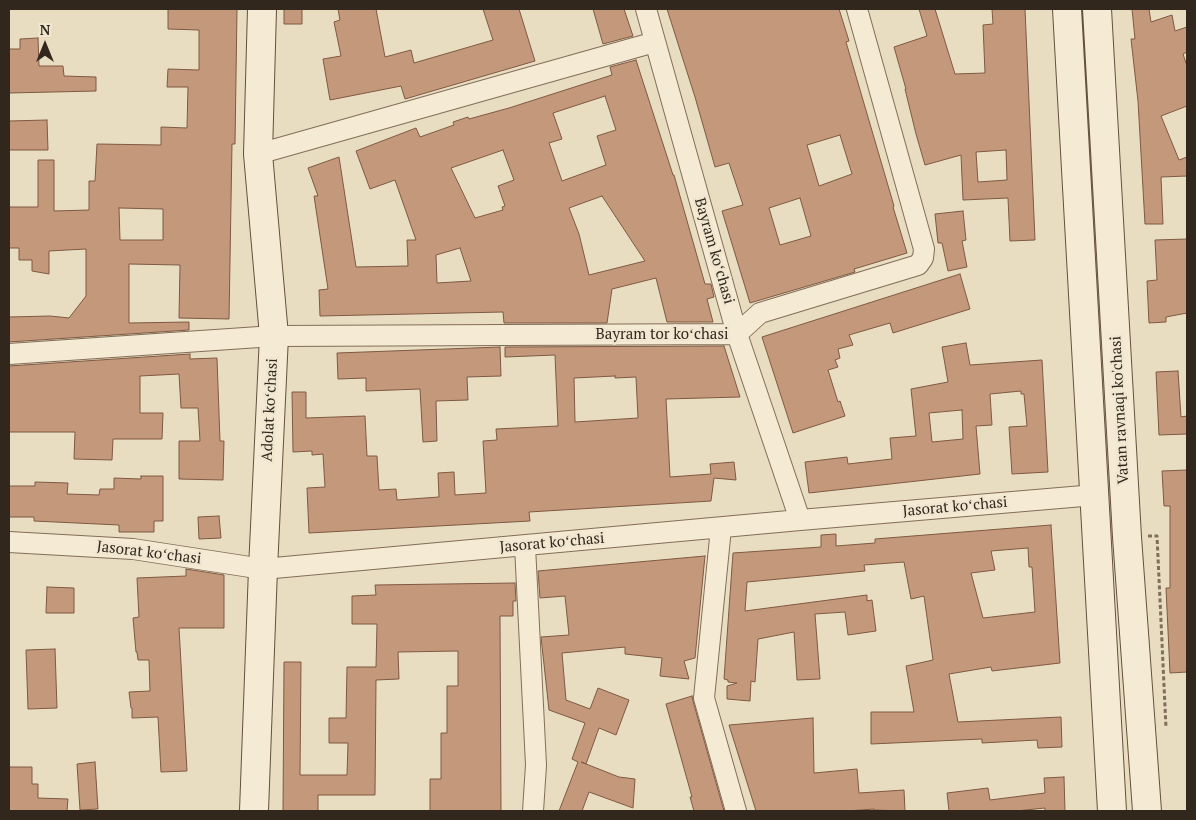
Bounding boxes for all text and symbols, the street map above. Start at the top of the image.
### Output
north arrow [20,20,70,70]
text: N [40,20,50,39]
street label: Bayram koʻchasi [690,196,738,306]
street label: Bayram tor koʻchasi [596,326,728,344]
street label: Vatan ravnaqi ko'chasi [1107,335,1133,485]
street label: Adolat koʻchasi [258,358,282,462]
street label: Jasorat koʻchasi [902,493,1008,521]
street label: Jasorat koʻchasi [499,529,605,557]
street label: Jasorat koʻchasi [96,538,202,568]

